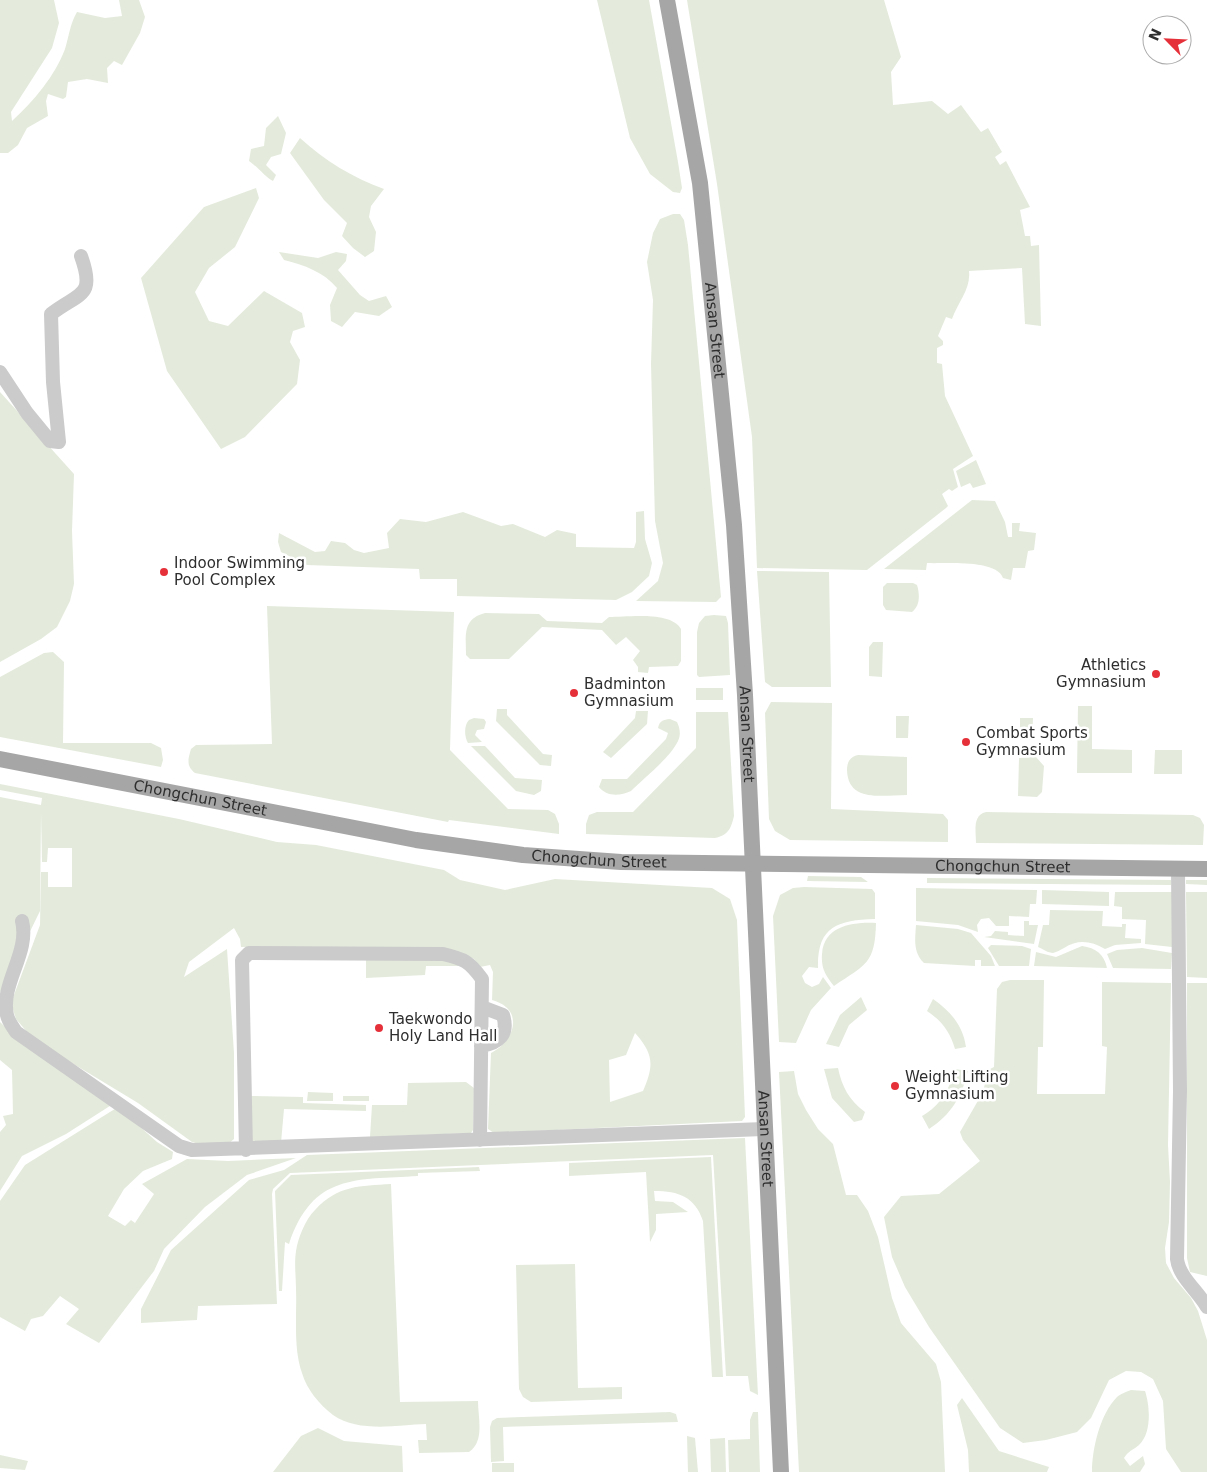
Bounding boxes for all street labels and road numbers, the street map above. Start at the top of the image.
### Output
street label: Ansan Street [701,281,728,379]
street label: Ansan Street [735,685,758,783]
street label: Chongchun Street [132,776,269,820]
street label: Chongchun Street [531,847,667,872]
street label: Chongchun Street [935,857,1071,876]
street label: Ansan Street [754,1090,777,1187]

